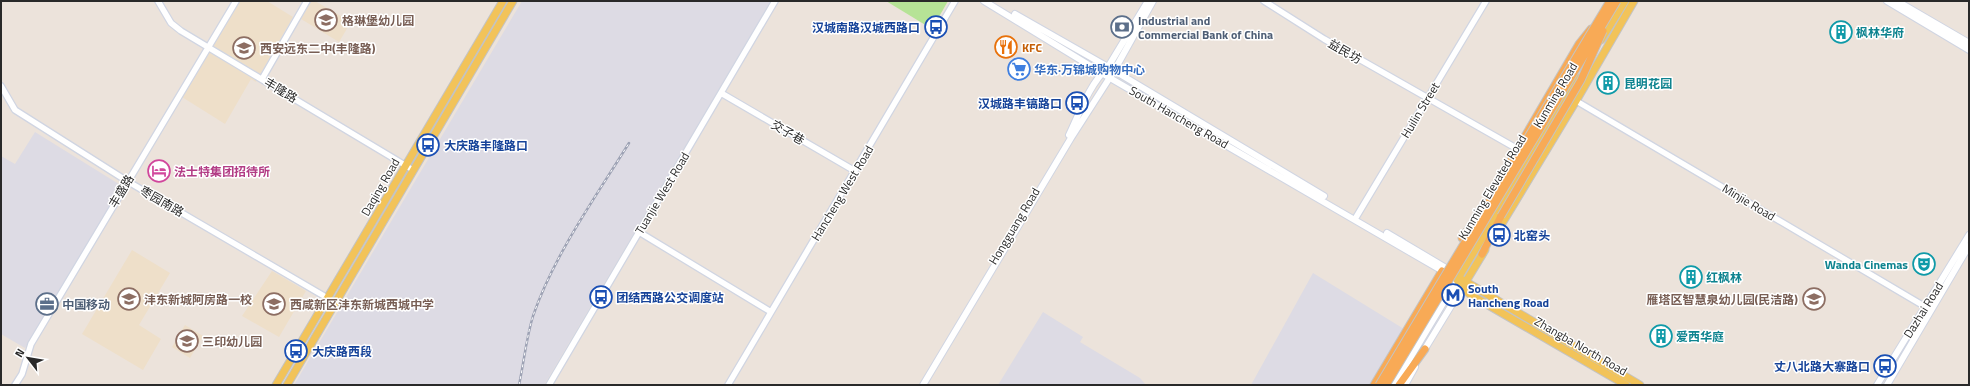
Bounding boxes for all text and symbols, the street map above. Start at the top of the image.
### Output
school or university icon: 格琳堡幼儿园 [313,7,339,33]
place label: 格琳堡幼儿园 [342,11,414,30]
place label: Industrial and Commercial Bank of China [1138,11,1273,44]
bus stop icon: 汉城南路汉城西路口 [923,14,949,40]
bank icon: Industrial and Commercial Bank of China [1109,14,1135,40]
place label: 汉城南路汉城西路口 [812,18,920,37]
building icon: 枫林华府 [1828,19,1854,45]
place label: 枫林华府 [1856,23,1904,42]
restaurant icon: KFC [993,34,1019,60]
street label: 益民坊 [1325,34,1365,68]
school or university icon: 西安远东二中(丰隆路) [231,35,257,61]
place label: KFC [1022,38,1042,57]
place label: 西安远东二中(丰隆路) [260,39,376,58]
supermarket icon: 华东·万锦城购物中心 [1006,56,1032,82]
street label: Kunming Road [1528,59,1582,131]
place label: 华东·万锦城购物中心 [1034,60,1145,79]
building icon: 昆明花园 [1595,70,1621,96]
street label: 丰隆路 [261,73,301,107]
place label: 昆明花园 [1624,74,1672,93]
street label: Huilin Street [1396,78,1445,142]
street label: South Hancheng Road [1126,81,1232,153]
bus stop icon: 汉城路丰镐路口 [1064,90,1090,116]
place label: 汉城路丰镐路口 [978,94,1062,113]
street label: 交子巷 [768,115,808,149]
street label: Kunming Elevated Road [1453,131,1531,243]
bus stop icon: 大庆路丰隆路口 [415,132,441,158]
place label: 大庆路丰隆路口 [444,136,528,155]
street label: Hancheng West Road [806,142,878,244]
street label: Tuanjie West Road [630,148,694,238]
street label: Daqing Road [356,155,404,219]
hotel icon: 法士特集团招待所 [146,158,172,184]
place label: 法士特集团招待所 [174,162,270,181]
street label: 丰盛路 [104,171,138,211]
street label: Minjie Road [1719,179,1779,225]
street label: 枣园南路 [136,181,188,221]
street label: Hongguang Road [984,184,1044,268]
bus stop icon: 北窑头 [1486,222,1512,248]
place label: 北窑头 [1514,226,1550,245]
theatre icon: Wanda Cinemas [1911,251,1937,277]
place label: Wanda Cinemas [1825,255,1908,274]
building icon: 红枫林 [1678,264,1704,290]
place label: 红枫林 [1706,268,1742,287]
street label: Dazhai Road [1898,278,1948,342]
place label: South Hancheng Road [1468,279,1549,312]
metro station icon: South Hancheng Road [1440,282,1466,308]
bus stop icon: 团结西路公交调度站 [588,284,614,310]
school or university icon: 沣东新城阿房路一校 [116,286,142,312]
school or university icon: 雁塔区智慧泉幼儿园(民洁路) [1801,286,1827,312]
place label: 团结西路公交调度站 [616,288,724,307]
place label: 沣东新城阿房路一校 [144,290,252,309]
place label: 雁塔区智慧泉幼儿园(民洁路) [1647,290,1798,309]
office icon: 中国移动 [34,291,60,317]
school or university icon: 西咸新区沣东新城西城中学 [261,291,287,317]
place label: 中国移动 [62,295,110,314]
place label: 西咸新区沣东新城西城中学 [290,295,434,314]
street label: Zhangba North Road [1531,312,1631,380]
building icon: 爱西华庭 [1648,323,1674,349]
place label: 爱西华庭 [1676,327,1724,346]
school or university icon: 三印幼儿园 [174,328,200,354]
place label: 三印幼儿园 [202,332,262,351]
north arrow [8,338,48,378]
bus stop icon: 大庆路西段 [283,338,309,364]
place label: 大庆路西段 [312,342,372,361]
text: N [11,345,28,360]
bus stop icon: 丈八北路大寨路口 [1872,353,1898,379]
place label: 丈八北路大寨路口 [1774,357,1870,376]

